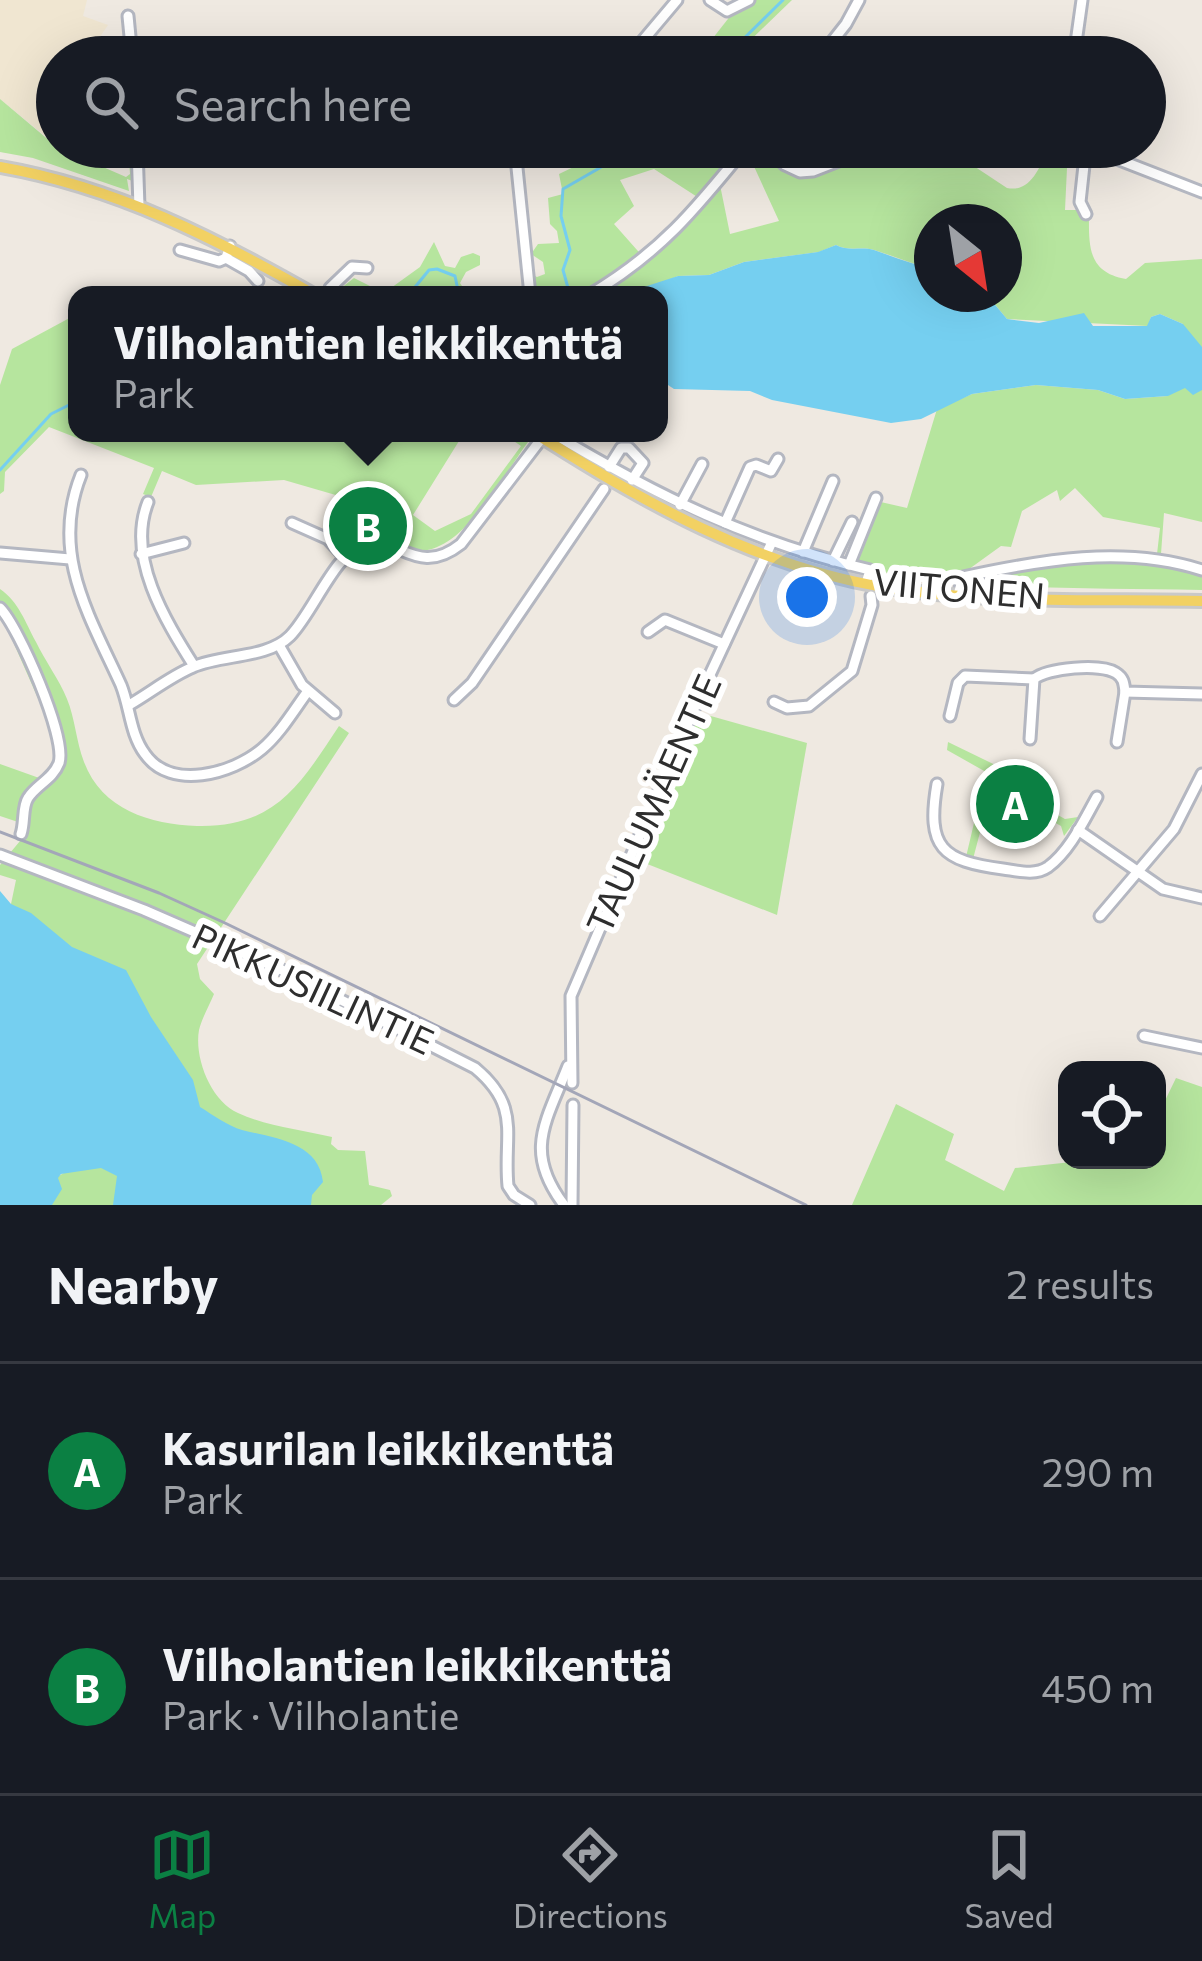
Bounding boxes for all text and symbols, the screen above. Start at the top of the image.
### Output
search box [36,36,1166,168]
icon: search [78,69,144,135]
text: Search here [174,75,412,130]
north arrow [914,204,1022,312]
popup [68,286,668,442]
text: Vilholantien leikkikenttä [113,313,623,368]
text: Park [113,368,195,416]
pin: B [329,481,407,571]
street label: VIITONEN [872,558,1047,616]
your location [777,567,837,627]
street label: TAULUMÄENTIE [575,667,729,939]
pin: A [976,759,1054,849]
street label: PIKKUSIILINTIE [186,912,441,1062]
map controls [1058,1061,1166,1169]
button: locate [1058,1061,1166,1169]
text: Nearby [48,1252,218,1315]
text: 2 results [1006,1259,1154,1307]
text: Kasurilan leikkikenttä [162,1419,614,1474]
text: A [73,1447,101,1495]
text: 290 m [1042,1447,1154,1495]
text: Park [162,1474,244,1522]
text: Vilholantien leikkikenttä [162,1635,672,1690]
text: B [74,1663,100,1711]
text: 450 m [1041,1663,1154,1711]
text: Park · Vilholantie [162,1690,459,1738]
tab: Map [148,1822,216,1935]
tab: Directions [513,1822,668,1935]
tab: Saved [965,1822,1054,1935]

